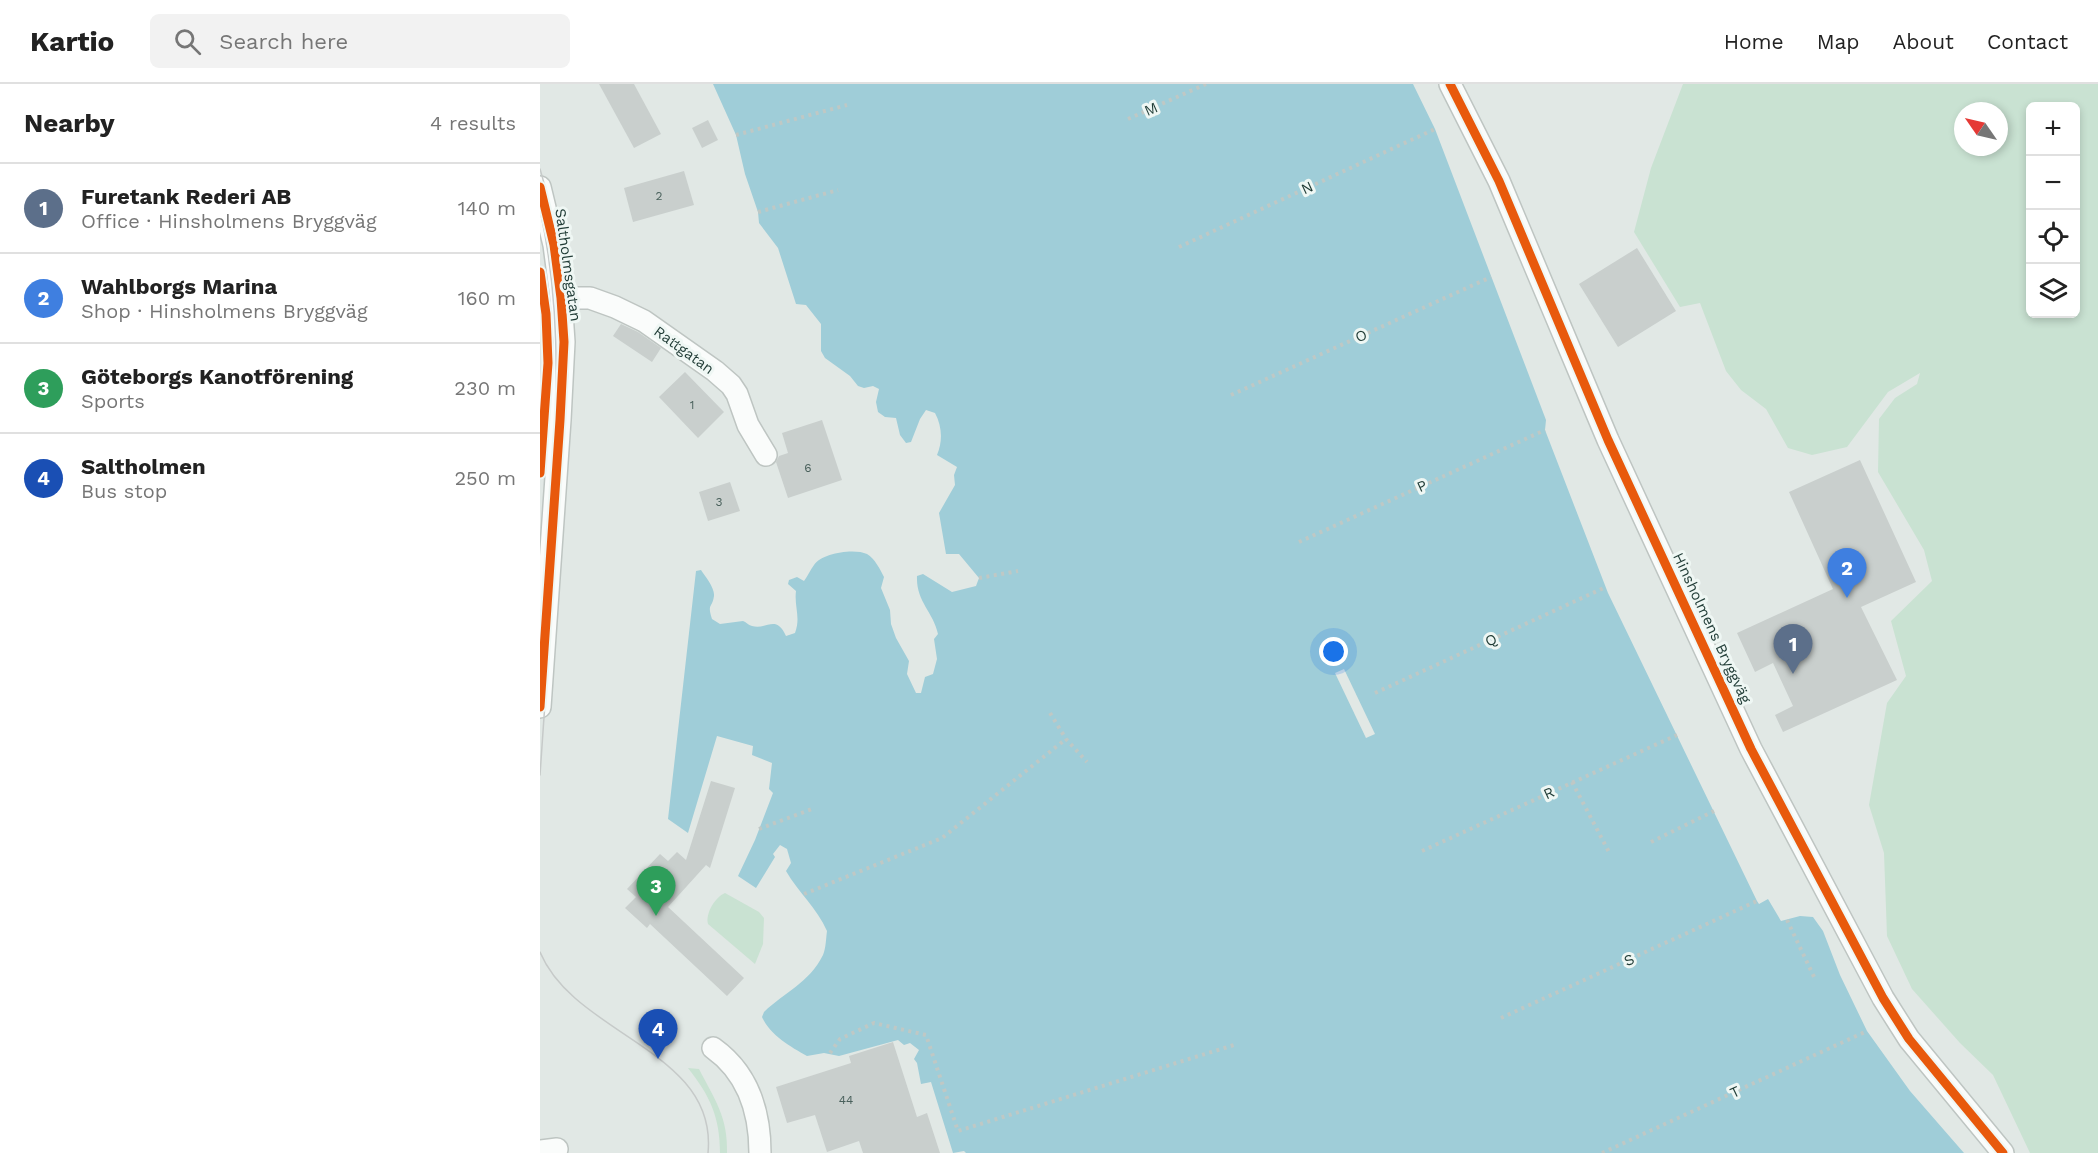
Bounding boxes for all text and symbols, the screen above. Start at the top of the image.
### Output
search box [150,14,570,68]
text: Kartio [30,25,114,58]
icon: search [171,25,204,58]
text: Search here [219,29,348,54]
text: Home [1724,29,1784,54]
text: Map [1817,29,1860,54]
text: About [1893,29,1954,54]
text: Contact [1987,29,2068,54]
street label: M [1141,98,1161,120]
north arrow [1954,102,2008,156]
map controls [2026,102,2080,318]
button: + [2026,102,2080,156]
text: Nearby [24,108,115,138]
text: 4 results [430,111,516,135]
button: − [2026,156,2080,210]
street label: N [1298,178,1316,198]
text: Furetank Rederi AB [81,184,291,209]
house number: 2 [656,189,663,203]
text: 1 [39,196,48,220]
text: 140 m [458,196,516,220]
street label: Saltholmsgatan [551,207,585,323]
text: Office · Hinsholmens Bryggväg [81,209,377,233]
button: locate [2026,210,2080,264]
button: layers [2026,264,2080,318]
text: Wahlborgs Marina [81,274,277,299]
text: 2 [38,286,49,310]
text: 160 m [458,286,516,310]
text: Shop · Hinsholmens Bryggväg [81,299,368,323]
street label: Rattgatan [650,322,718,378]
street label: O [1352,325,1370,347]
text: Göteborgs Kanotförening [81,364,353,389]
text: 3 [38,376,49,400]
text: 230 m [454,376,516,400]
text: Sports [81,389,145,413]
house number: 1 [690,398,694,412]
text: Saltholmen [81,454,206,479]
house number: 6 [804,461,812,475]
text: 4 [37,466,50,490]
text: 250 m [454,466,516,490]
street label: P [1414,476,1430,496]
text: Bus stop [81,479,167,503]
house number: 3 [716,495,723,509]
pin: 2 [1828,548,1866,598]
street label: Hinsholmens Bryggväg [1669,550,1755,706]
pin: 1 [1774,624,1812,674]
street label: Q [1482,629,1500,651]
your location [1319,637,1348,666]
street label: R [1541,783,1557,803]
pin: 3 [636,866,676,916]
street label: S [1621,950,1637,970]
pin: 4 [638,1010,678,1059]
street label: T [1727,1082,1743,1102]
house number: 44 [839,1093,853,1107]

